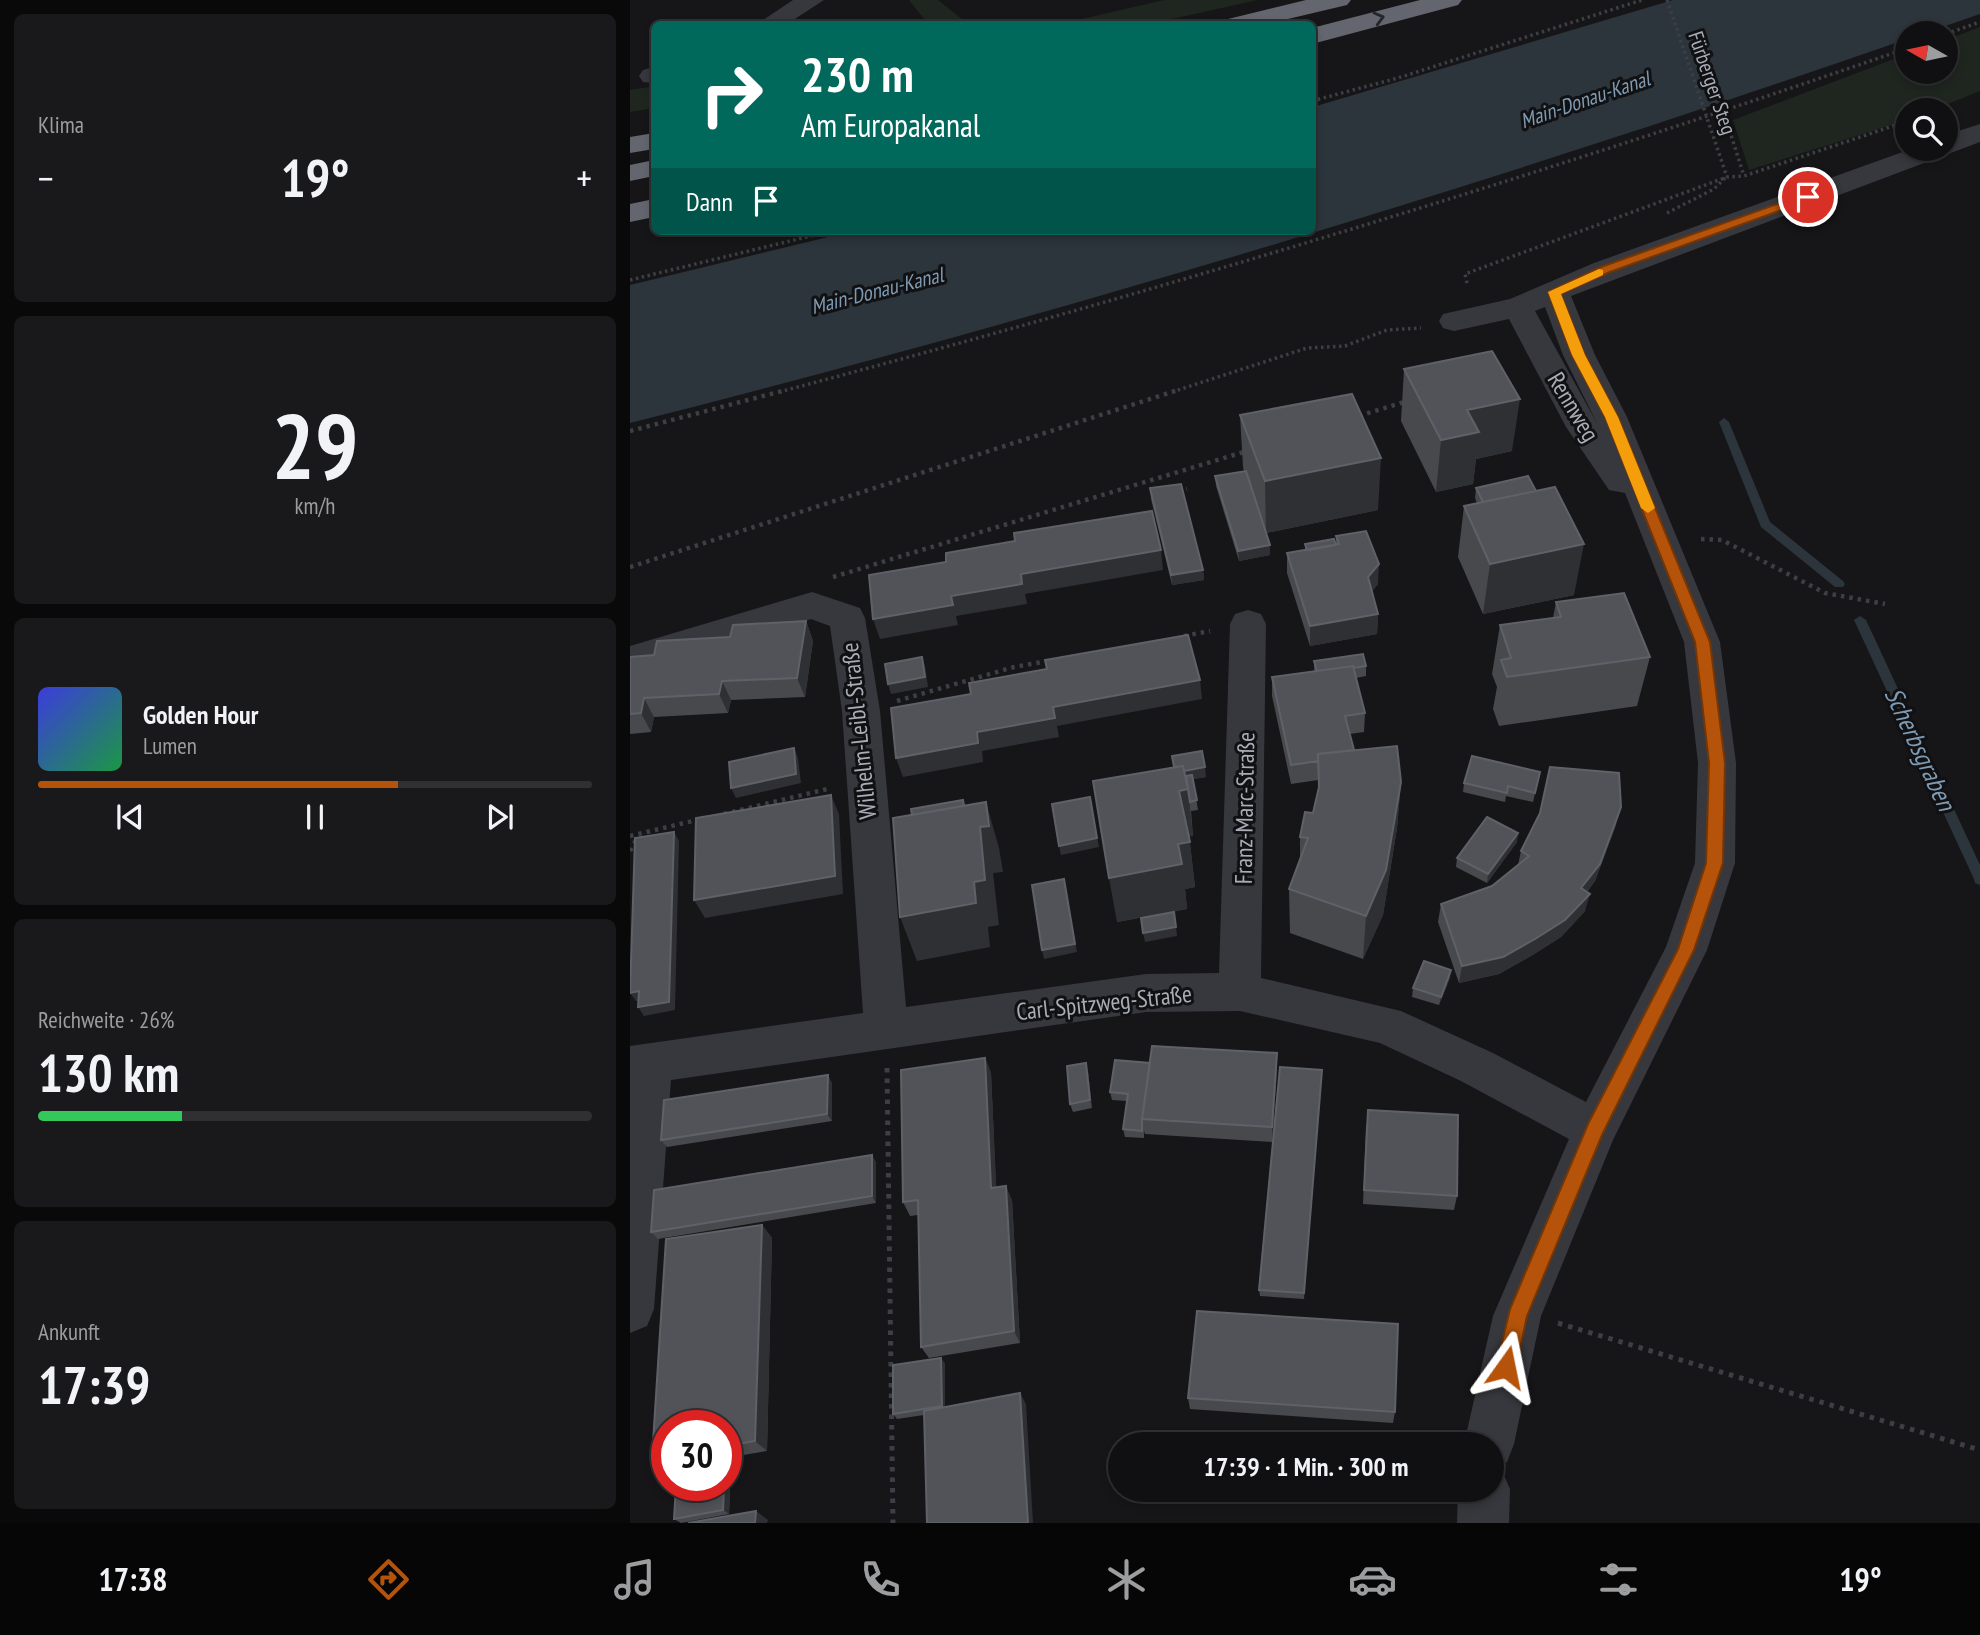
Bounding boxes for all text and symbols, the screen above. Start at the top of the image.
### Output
one-way arrow [1372,12,1384,27]
north arrow [1895,21,1958,84]
map controls [1895,21,1958,161]
street label: Fürberger Steg [1682,28,1743,138]
text: 230 m [801,42,914,106]
icon: right [686,49,777,140]
water label: Main-Donau-Kanal [1516,64,1655,134]
button: search [1895,98,1958,161]
text: Am Europakanal [801,104,980,146]
text: Klima [38,110,84,139]
text: 19° [281,144,349,211]
text: − [38,153,54,202]
text: + [576,153,592,202]
pin [1778,167,1838,227]
icon: arrive [1789,178,1827,216]
icon: arrive [747,182,785,220]
text: Dann [686,185,733,218]
water label: Main-Donau-Kanal [808,261,948,320]
street label: Rennweg [1541,366,1606,447]
text: 29 [272,386,359,504]
text: km/h [295,491,335,520]
street label: Wilhelm-Leibl-Straße [834,641,883,821]
water label: Scherbsgraben [1878,682,1964,817]
text: Golden Hour [143,698,258,731]
text: Lumen [143,731,197,760]
street label: Franz-Marc-Straße [1228,732,1261,884]
icon: previous [111,798,149,836]
icon: pause [296,798,334,836]
icon: next [481,798,519,836]
street label: Carl-Spitzweg-Straße [1015,978,1193,1027]
text: Reichweite · 26% [38,1005,174,1034]
text: 130 km [38,1039,179,1106]
text: Ankunft [38,1317,100,1346]
position arrow [1469,1330,1543,1404]
text: 17:39 [38,1351,150,1418]
speed limit sign: 30 [651,1410,742,1501]
text: 17:39 · 1 Min. · 300 m [1204,1450,1408,1483]
icon: directions [364,1555,413,1604]
icon: music [610,1555,659,1604]
icon: phone [856,1555,905,1604]
icon: climate [1102,1555,1151,1604]
icon: car [1348,1555,1397,1604]
icon: filters [1594,1555,1643,1604]
text: 17:38 [98,1558,168,1600]
text: 19° [1839,1558,1882,1600]

